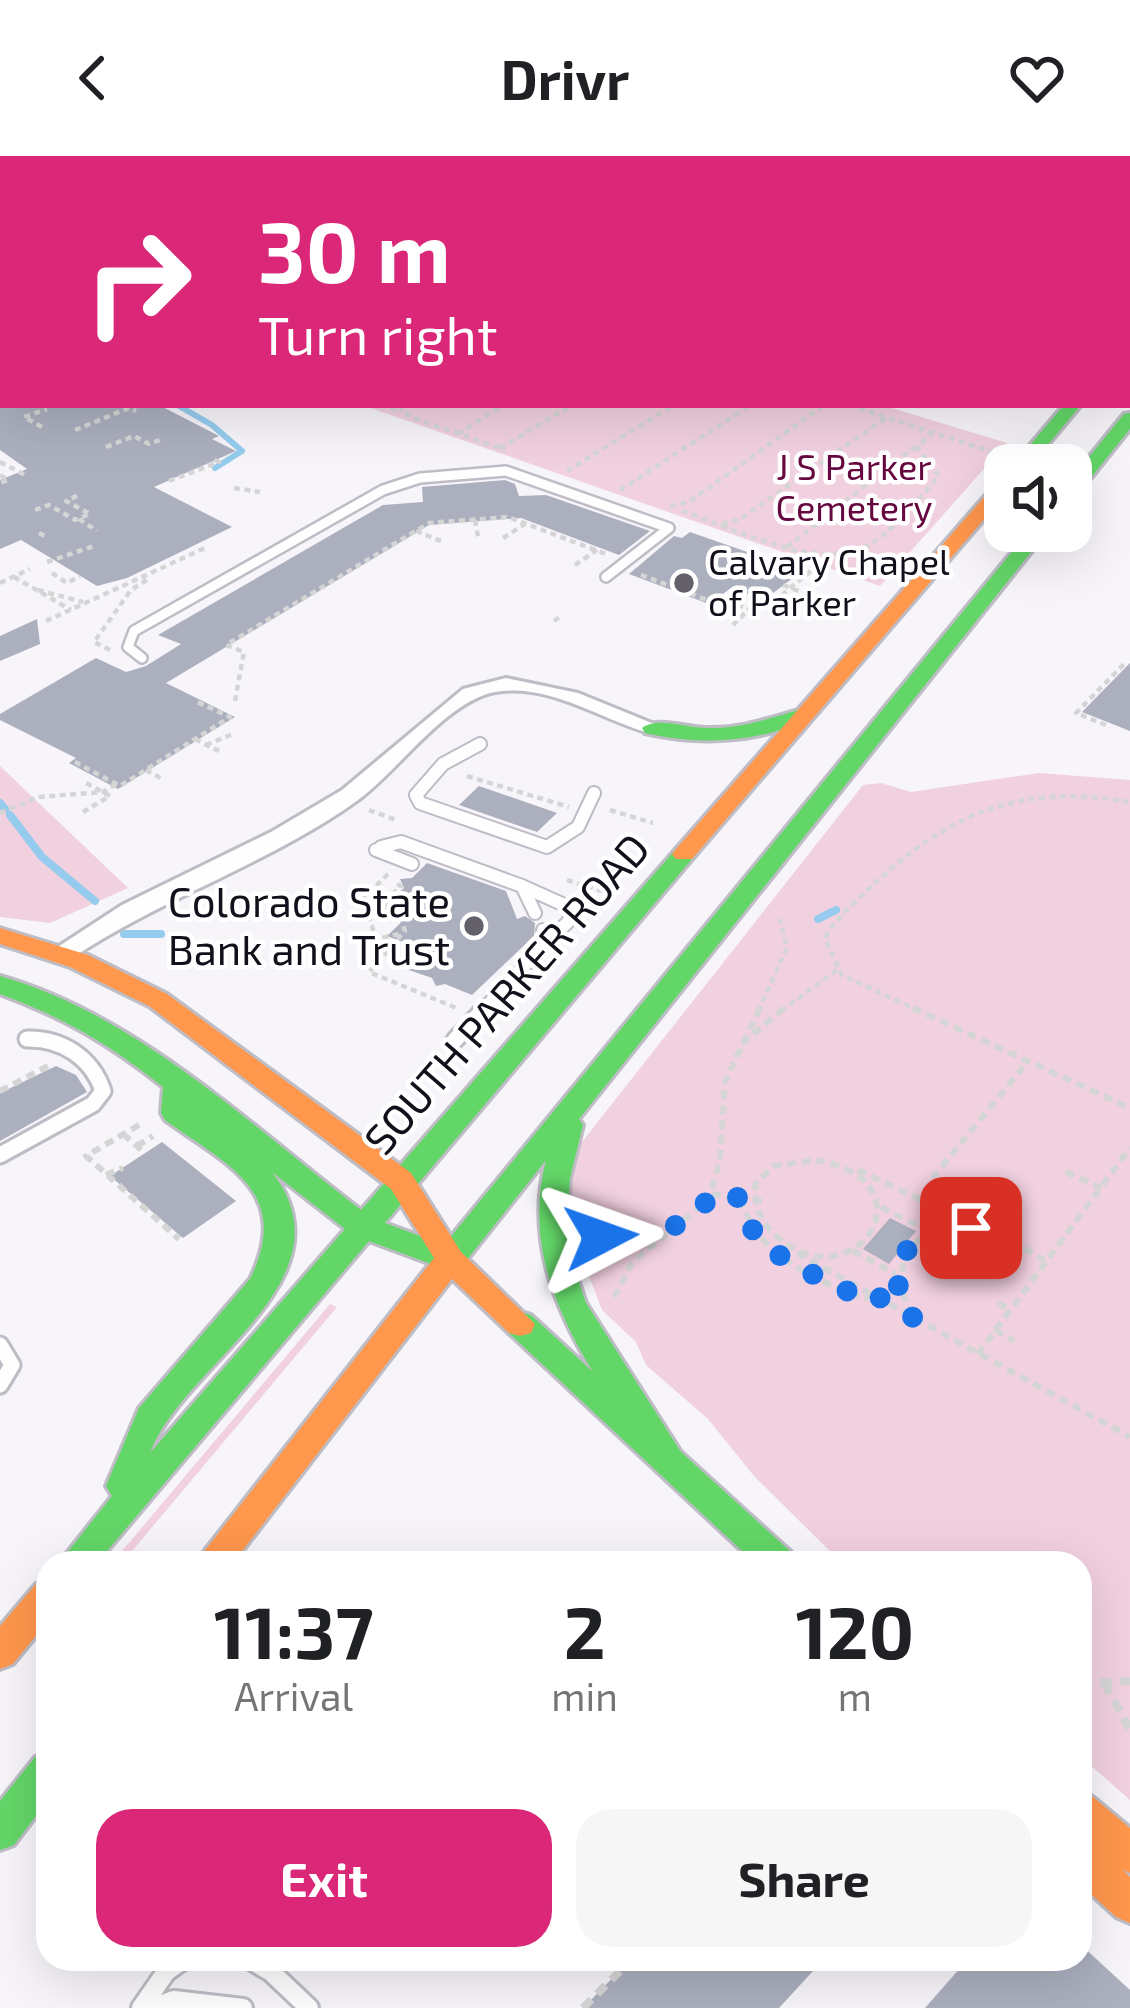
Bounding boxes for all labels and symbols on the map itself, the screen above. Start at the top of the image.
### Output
park label: J S Parker Cemetery [775,444,933,528]
place label: Calvary Chapel of Parker [708,539,950,623]
marker: Calvary Chapel of Parker [671,570,697,596]
street label: SOUTH PARKER ROAD [353,822,658,1163]
place label: Colorado State Bank and Trust [168,875,450,973]
marker: Colorado State Bank and Trust [461,913,487,939]
position arrow [538,1174,664,1300]
pin [920,1177,1022,1279]

